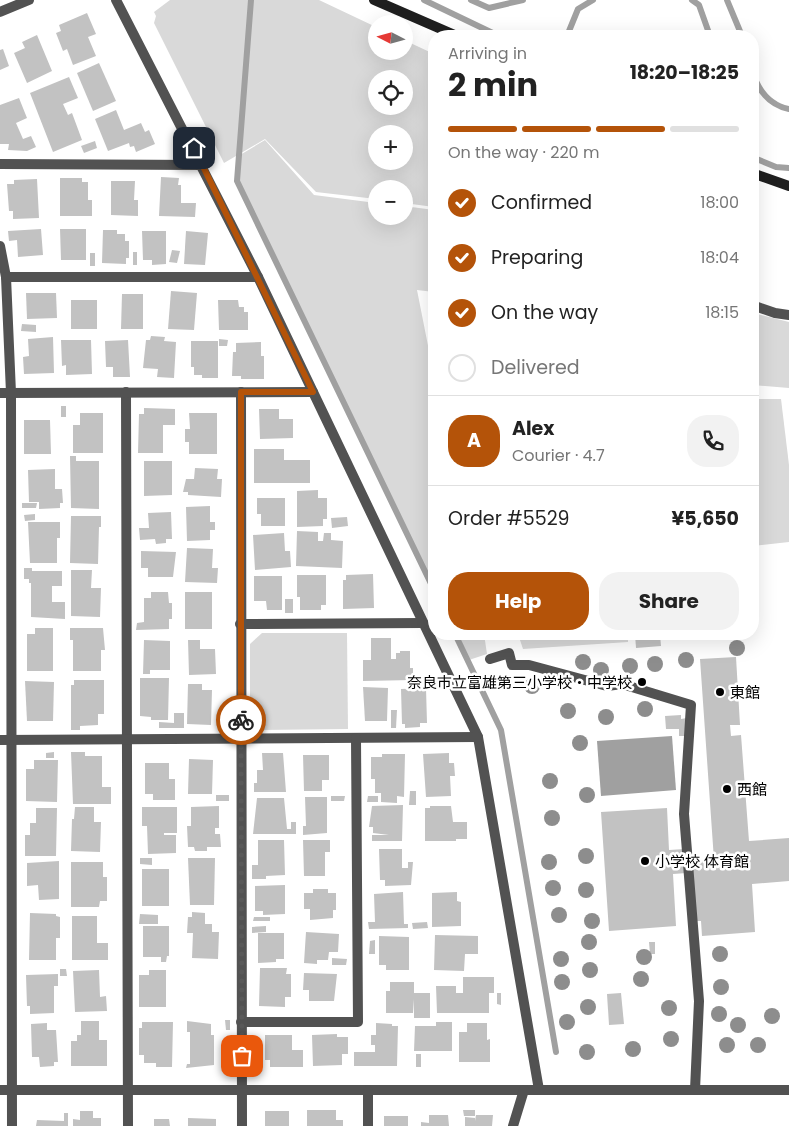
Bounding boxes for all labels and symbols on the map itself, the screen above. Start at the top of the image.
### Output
north arrow [368,15,412,60]
pin [173,127,215,169]
place label: 奈良市立富雄第三小学校・中学校 [407,672,632,693]
marker: 奈良市立富雄第三小学校・中学校 [636,676,648,688]
place label: 東館 [730,682,760,703]
marker: 東館 [714,686,726,698]
courier [216,695,266,745]
place label: 西館 [737,779,767,800]
marker: 西館 [721,783,733,795]
place label: 小学校 体育館 [655,851,749,872]
marker: 小学校 体育館 [639,855,651,867]
pin [221,1035,263,1077]

